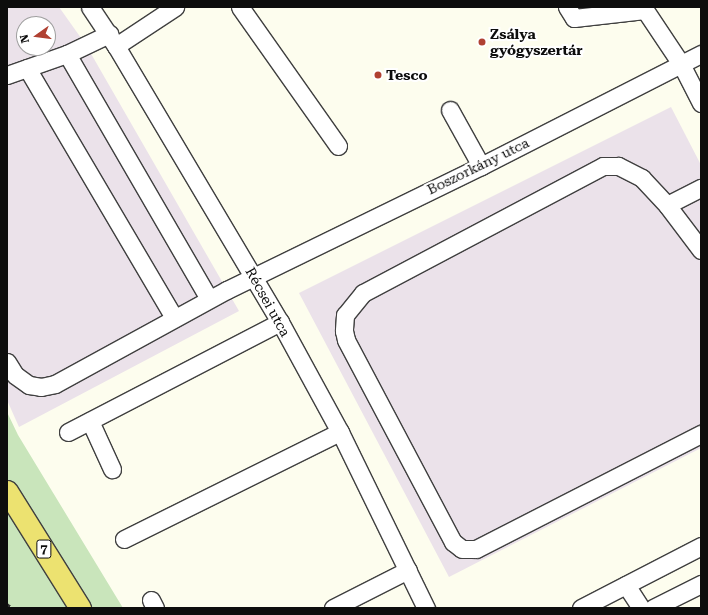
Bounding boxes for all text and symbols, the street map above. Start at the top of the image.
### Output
north arrow [16,16,56,56]
place label: Zsálya gyógyszertár [490,26,583,58]
text: N [18,33,32,44]
marker: Zsálya gyógyszertár [477,37,487,47]
place label: Tesco [386,67,428,83]
marker: Tesco [373,70,383,80]
street label: Boszorkány utca [424,134,532,198]
street label: Récsei utca [242,264,294,340]
road number: 7 [36,538,52,560]

